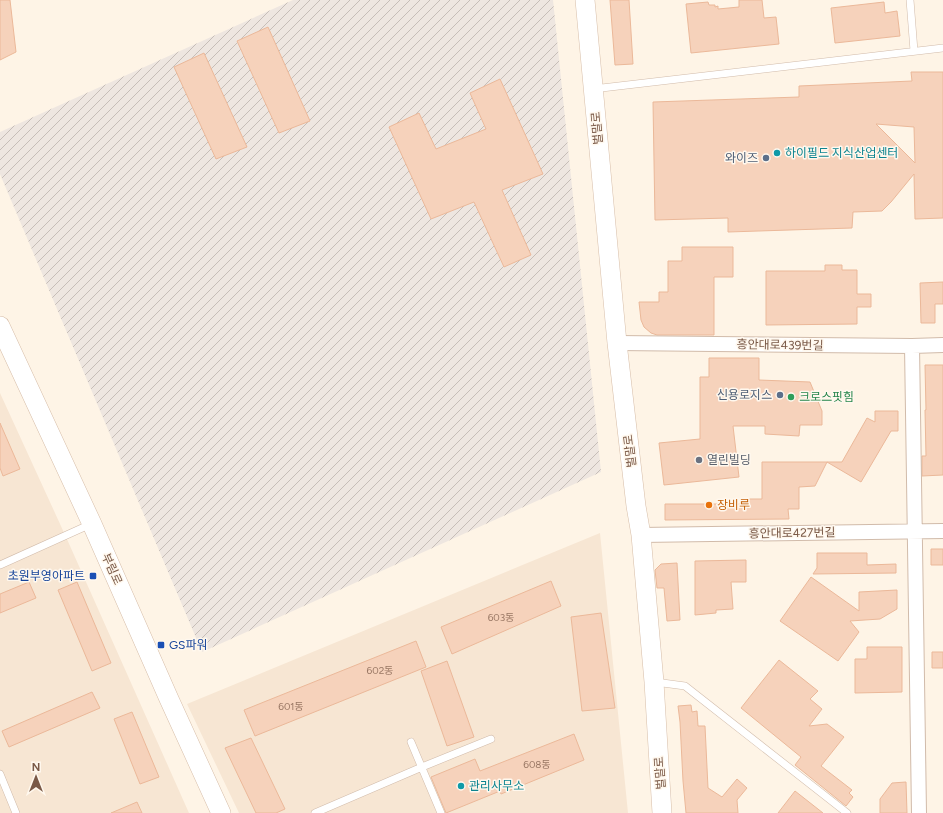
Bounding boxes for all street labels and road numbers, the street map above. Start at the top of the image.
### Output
street label: 벌말로 [589,111,605,145]
street label: 흥안대로439번길 [736,337,824,353]
street label: 벌말로 [621,434,639,468]
street label: 흥안대로427번길 [748,525,836,541]
street label: 부림로 [99,551,125,587]
street label: 벌말로 [652,756,668,790]

